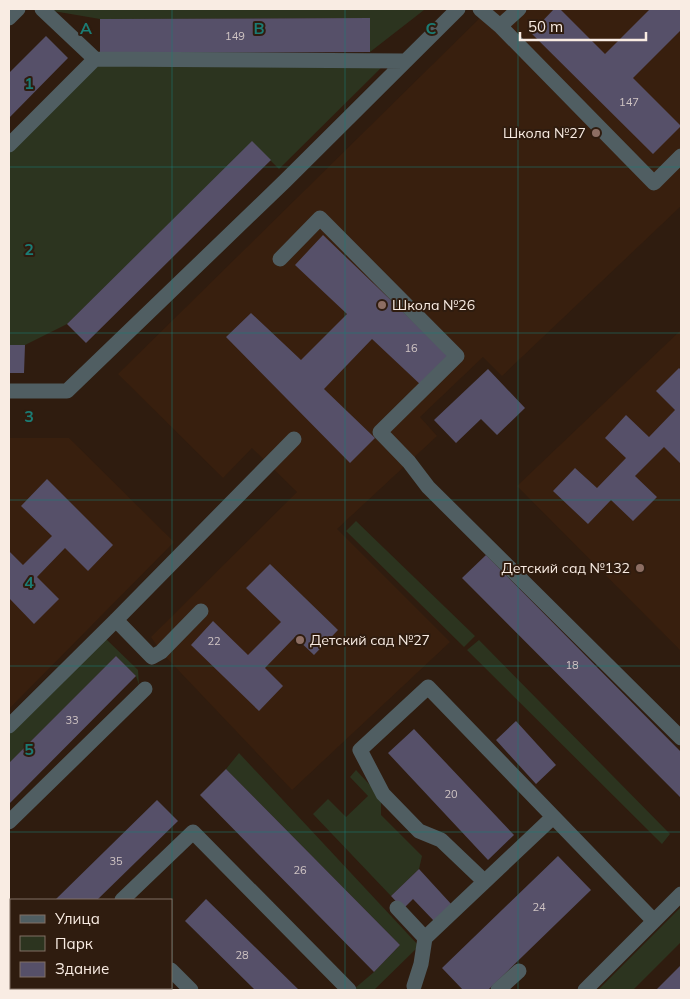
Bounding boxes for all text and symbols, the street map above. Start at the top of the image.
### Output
scale bar [520,10,646,42]
text: 50 m [528,17,563,36]
text: A [80,18,92,38]
text: B [253,18,265,38]
text: C [426,18,437,38]
house number: 149 [225,29,245,43]
text: 1 [24,73,34,93]
house number: 147 [619,95,639,109]
place label: Школа №27 [503,124,586,142]
marker: Школа №27 [590,127,602,139]
text: 2 [24,239,34,259]
place label: Школа №26 [392,296,475,314]
marker: Школа №26 [376,299,388,311]
house number: 16 [404,341,418,355]
text: 3 [24,406,34,426]
place label: Детский сад №132 [502,559,630,577]
marker: Детский сад №132 [634,562,646,574]
text: 4 [24,572,34,592]
place label: Детский сад №27 [310,631,430,649]
house number: 22 [207,634,221,648]
marker: Детский сад №27 [294,634,306,646]
house number: 18 [565,658,579,672]
house number: 33 [65,713,79,727]
text: 5 [24,739,34,759]
house number: 20 [444,787,458,801]
house number: 35 [109,854,123,868]
house number: 26 [293,863,307,877]
legend [10,899,172,989]
house number: 24 [532,900,546,914]
text: Улица [54,909,100,928]
text: Парк [55,934,94,953]
house number: 28 [235,948,249,962]
text: Здание [55,959,109,978]

